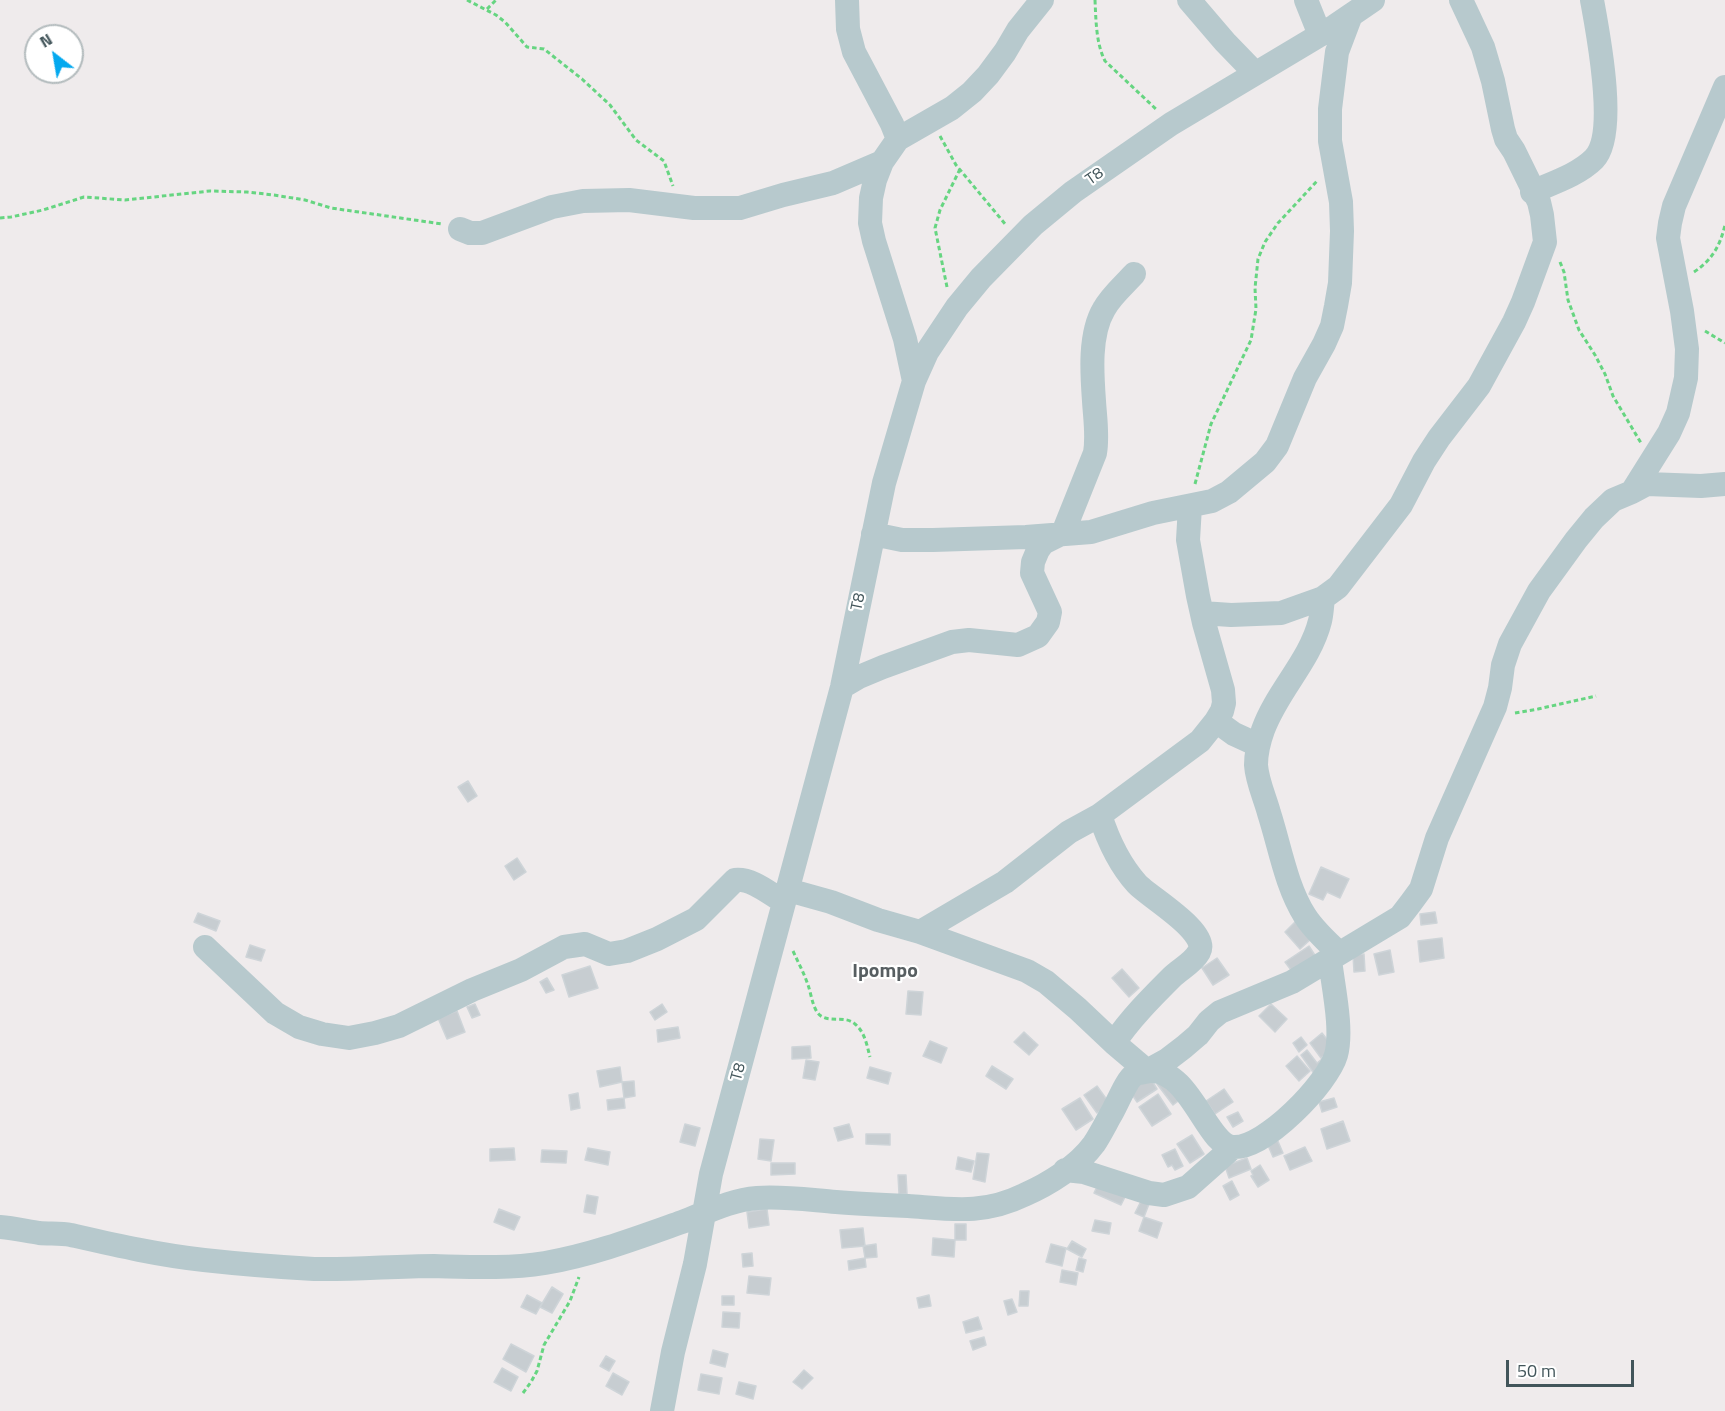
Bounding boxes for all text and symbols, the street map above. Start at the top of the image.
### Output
north arrow [24,24,84,84]
text: N [35,27,57,53]
street label: T8 [1082,164,1108,190]
street label: T8 [848,592,870,612]
district label: Ipompo [852,960,918,984]
street label: T8 [727,1061,751,1083]
scale bar [1509,1348,1636,1386]
text: 50 m [1517,1357,1556,1384]

